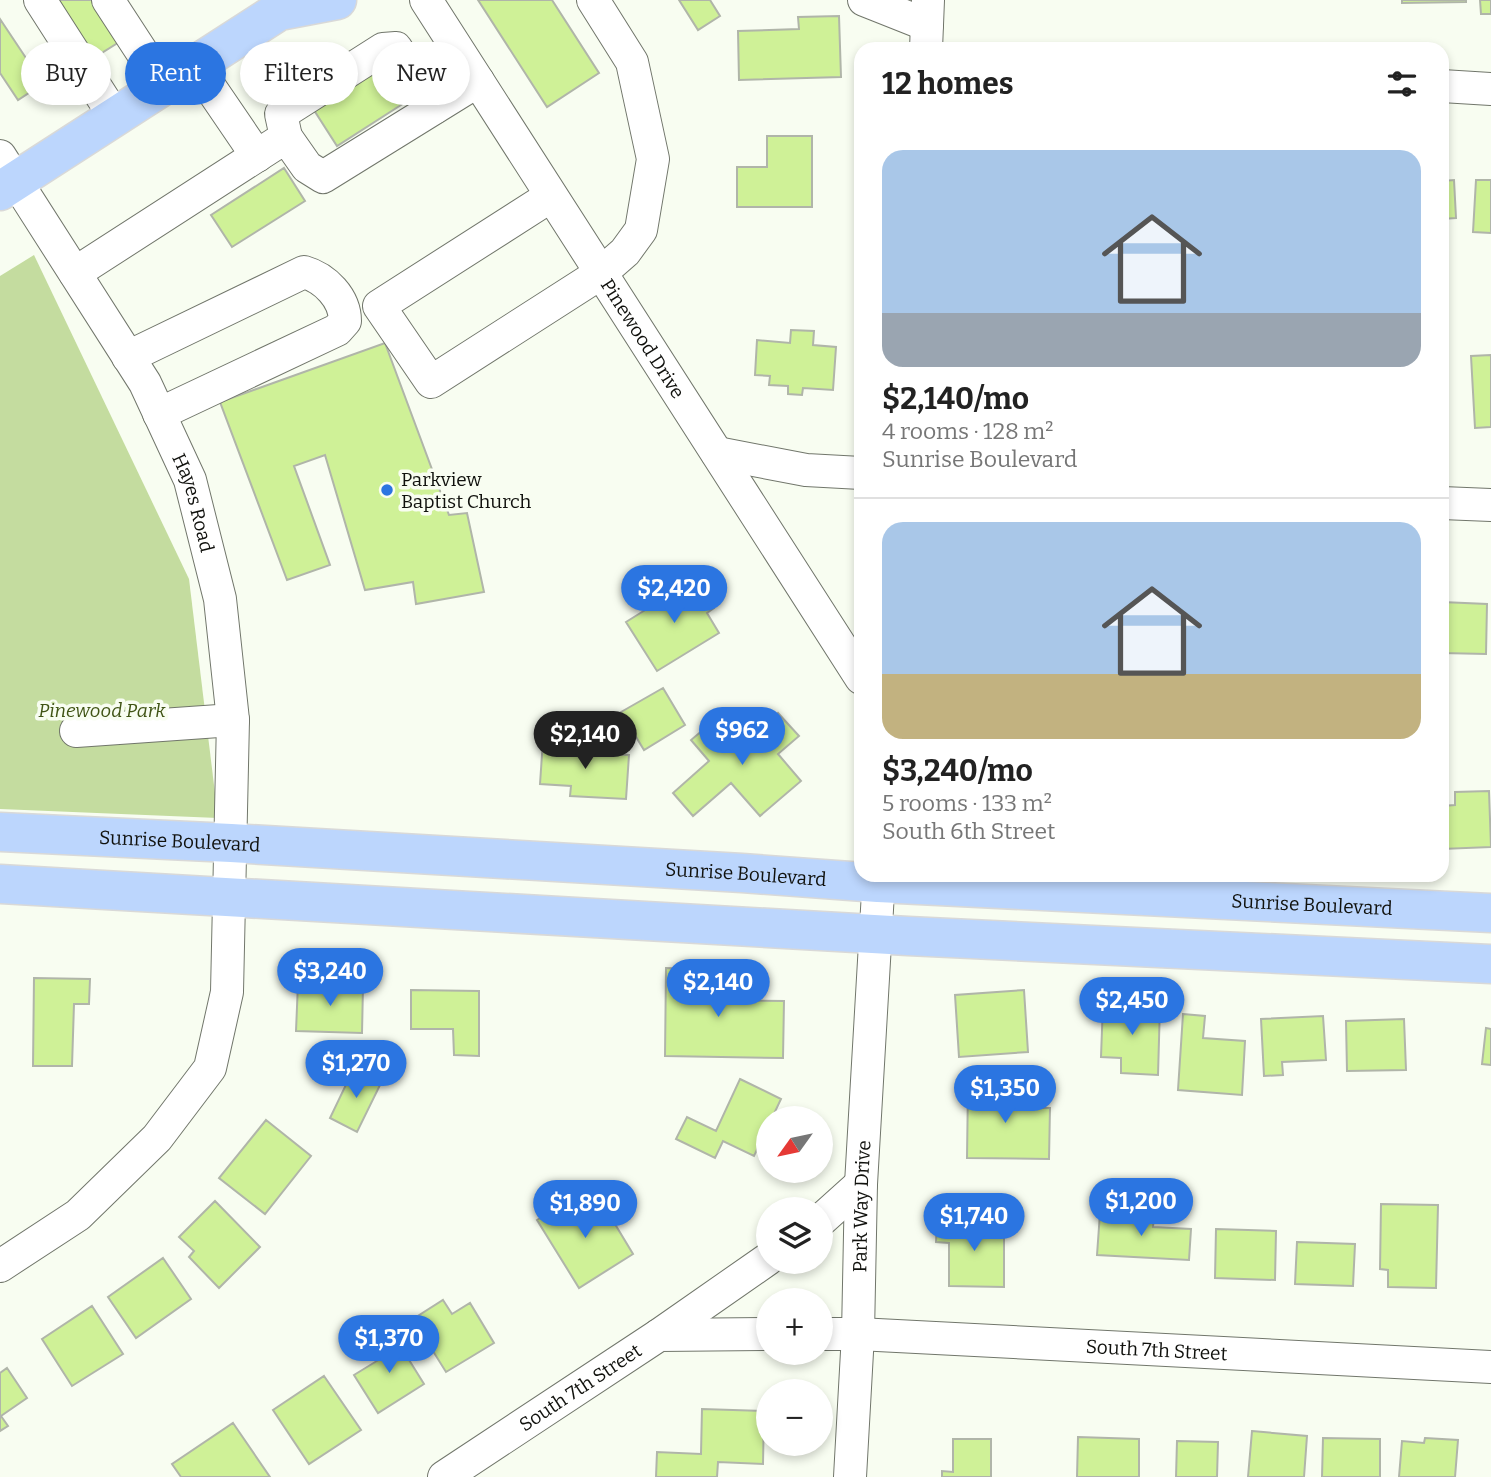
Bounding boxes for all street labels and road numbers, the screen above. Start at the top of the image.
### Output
street label: Pinewood Drive [596,275,689,403]
street label: Hayes Road [167,450,219,555]
street label: Sunrise Boulevard [99,826,261,857]
street label: Sunrise Boulevard [664,858,827,891]
street label: Sunrise Boulevard [1231,889,1393,920]
street label: Park Way Drive [848,1140,876,1273]
street label: South 7th Street [1085,1335,1228,1365]
street label: South 7th Street [515,1339,646,1436]

